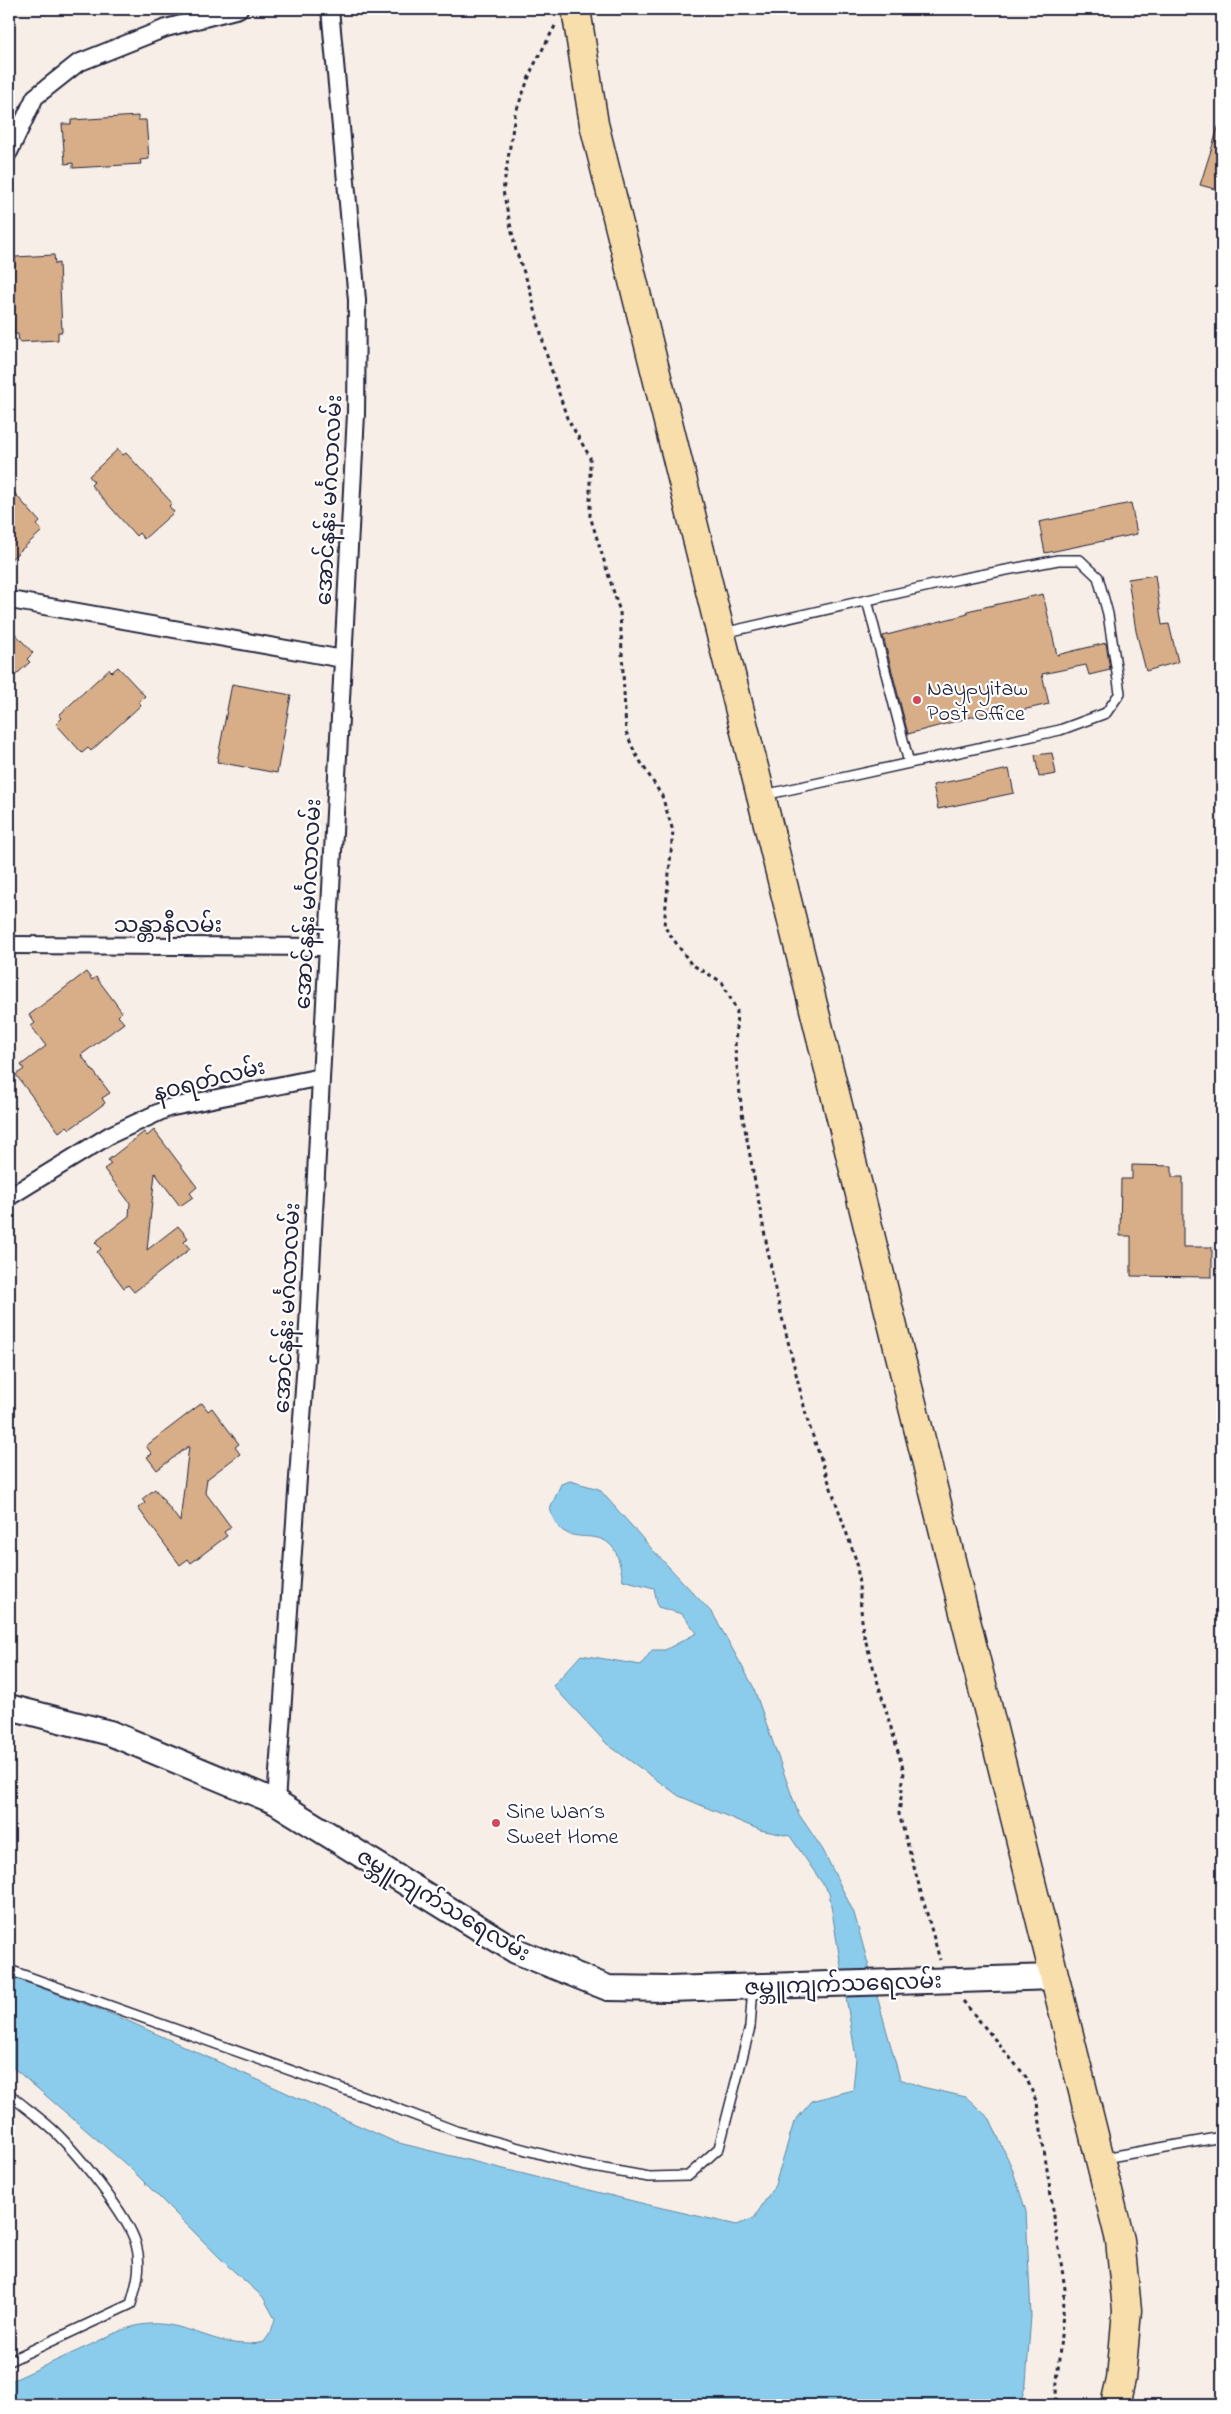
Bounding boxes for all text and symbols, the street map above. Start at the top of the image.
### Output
street label: အောင်နန်း မင်္ဂလာလမ်း [307,394,353,606]
place label: Naypyitaw Post Office [927,674,1028,731]
marker: Naypyitaw Post Office [911,694,923,706]
street label: အောင်နန်း မင်္ဂလာလမ်း [286,798,332,1010]
street label: သန္တာနီလမ်း [114,909,222,943]
street label: နဝရတ်လမ်း [150,1051,269,1111]
street label: အောင်နန်း မင်္ဂလာလမ်း [265,1202,311,1414]
place label: Sine Wan´s Sweet Home [506,1797,618,1854]
marker: Sine Wan´s Sweet Home [490,1817,502,1829]
street label: ဇမ္ဘူကျက်သရေလမ်း [350,1840,536,1971]
street label: ဇမ္ဘူကျက်သရေလမ်း [744,1965,942,2005]

